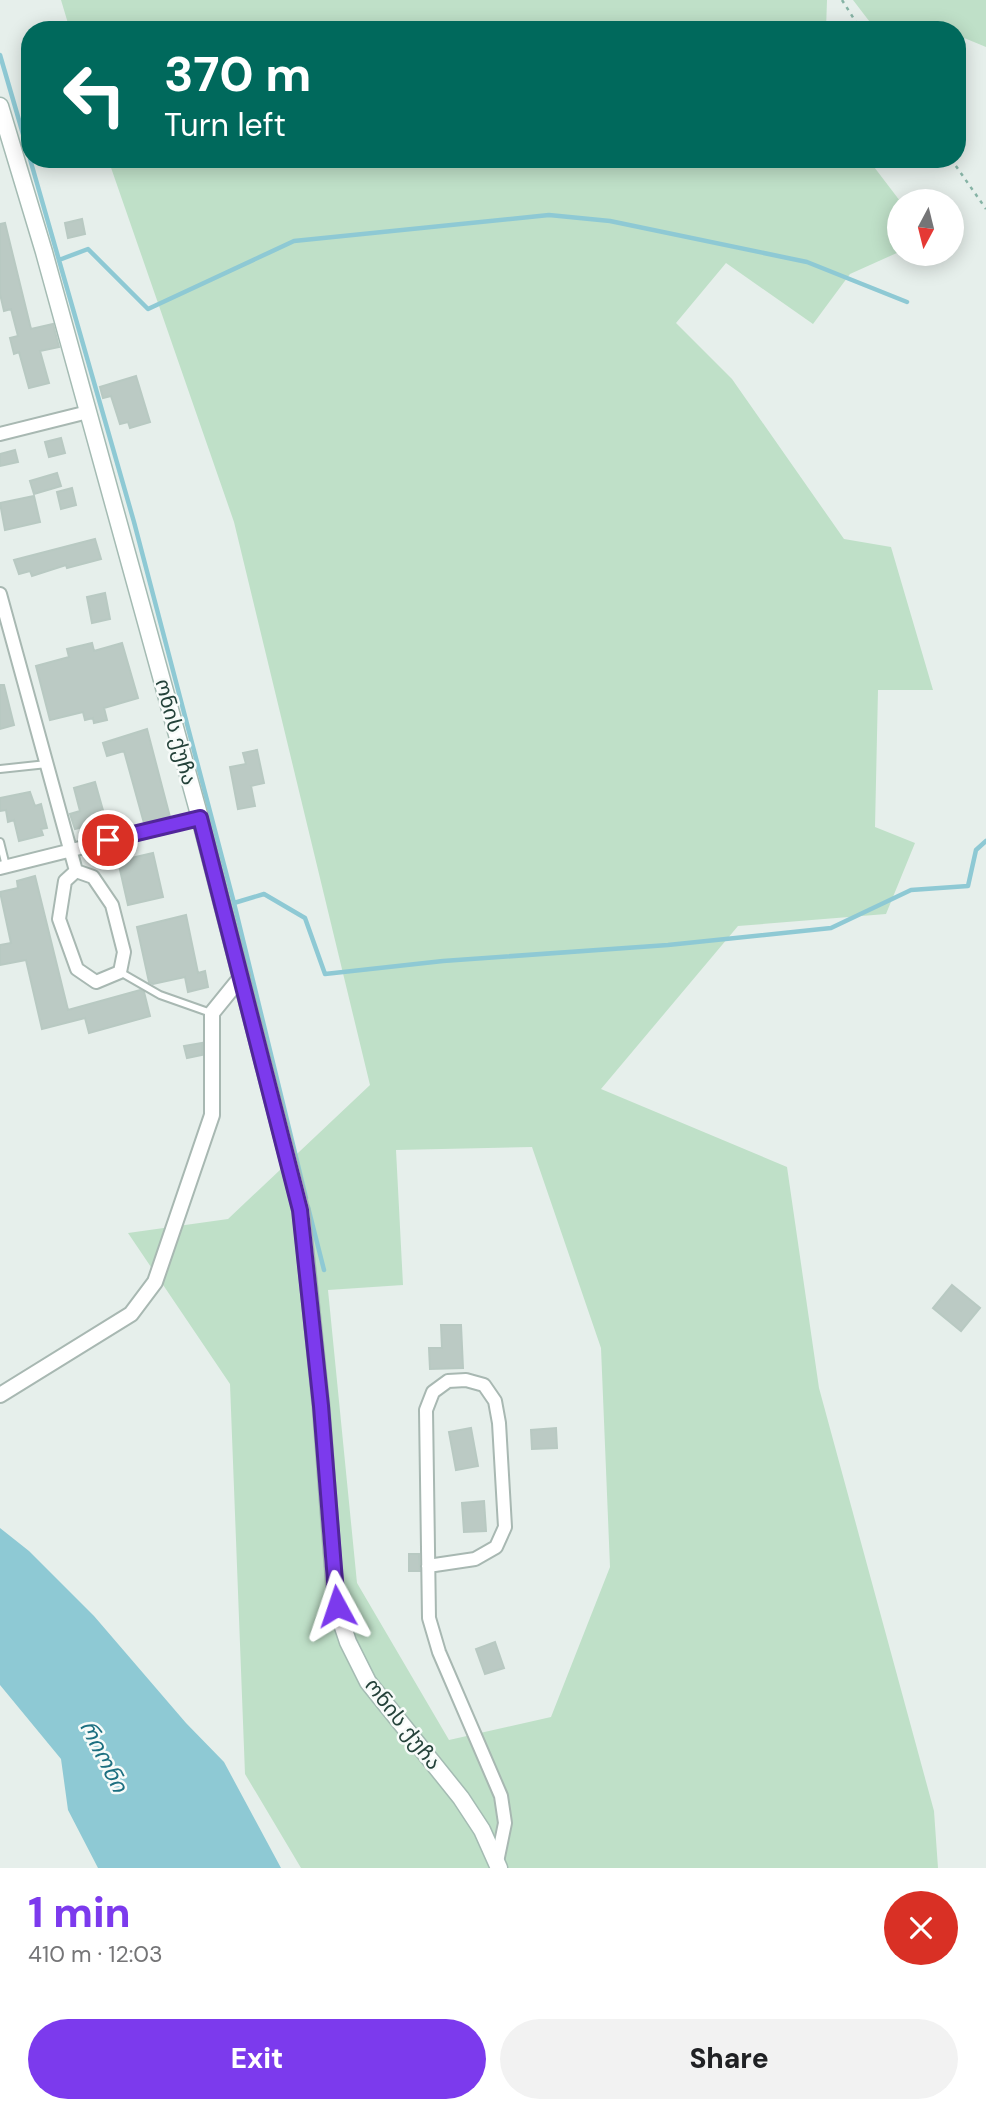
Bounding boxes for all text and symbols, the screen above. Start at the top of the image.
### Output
text: 370 m [164,42,311,106]
icon: left [49,49,140,140]
text: Turn left [164,104,286,146]
north arrow [887,189,964,266]
map controls [887,189,964,266]
street label: ონის ქუჩა [148,676,204,788]
pin [78,810,138,870]
icon: arrive [89,821,127,859]
position arrow [300,1569,374,1643]
street label: ონის ქუჩა [358,1672,448,1776]
water label: რიონი [73,1715,135,1798]
text: 1 min [28,1885,131,1940]
button: close [884,1891,958,1965]
text: 410 m · 12:03 [28,1939,163,1969]
button: Exit [28,2019,486,2099]
button: Share [500,2019,958,2099]

